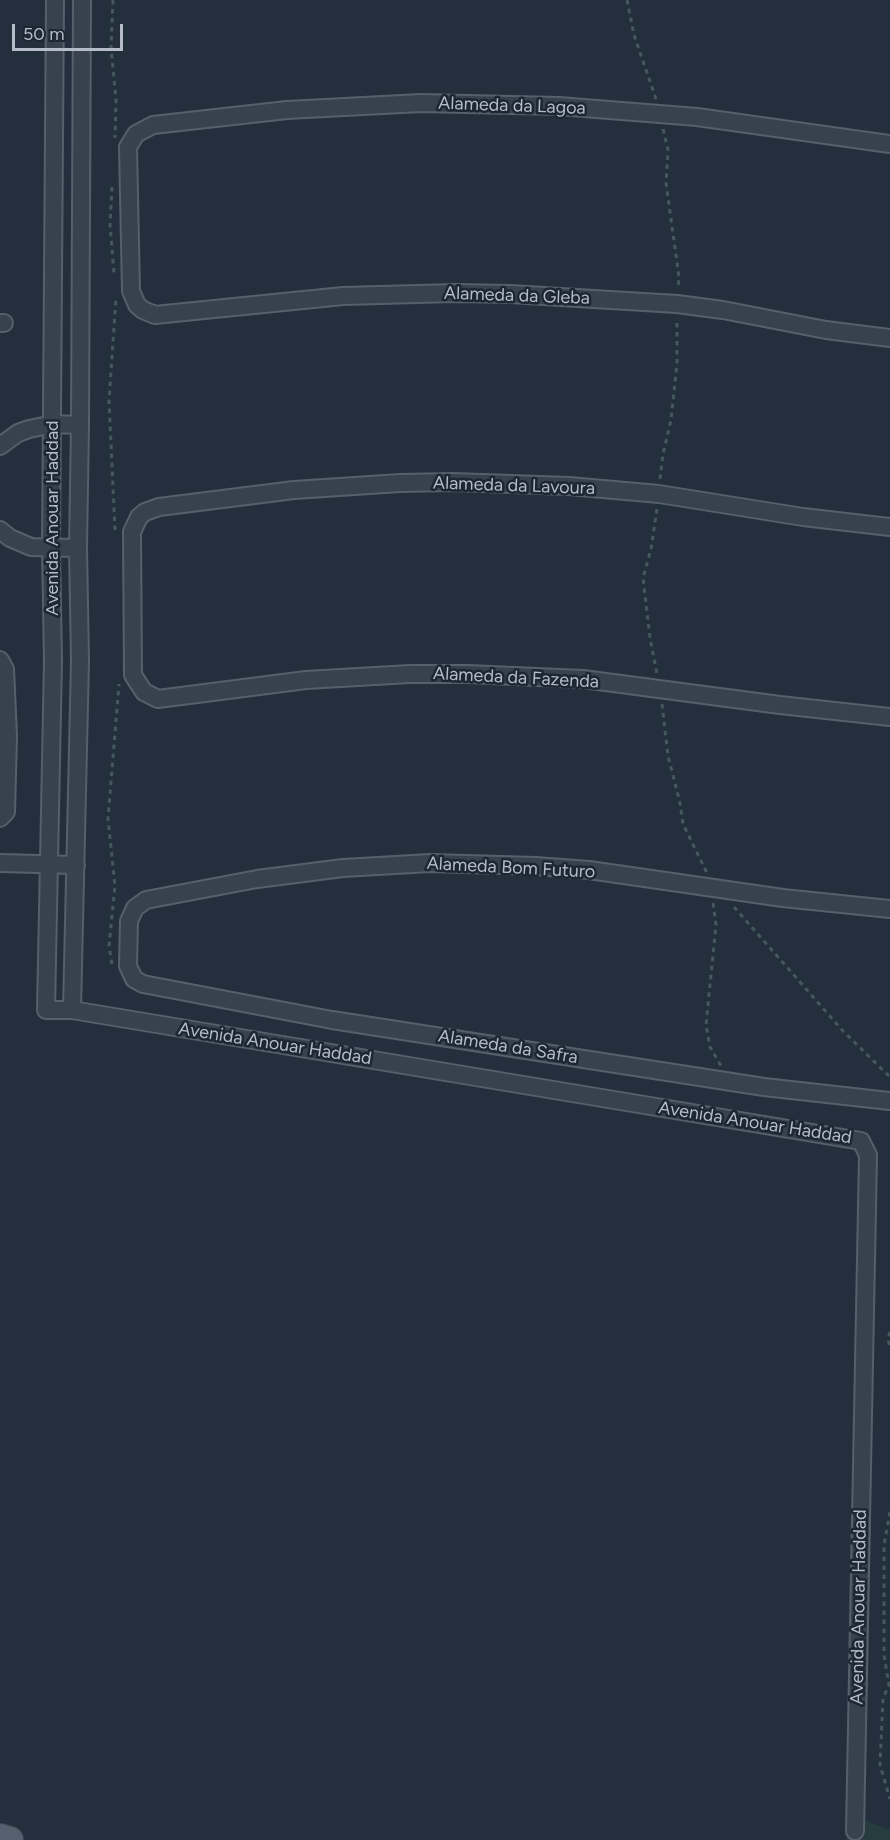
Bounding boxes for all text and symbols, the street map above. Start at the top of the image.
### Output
scale bar [15,12,126,50]
text: 50 m [23,23,65,45]
street label: Alameda da Lagoa [438,93,586,119]
street label: Alameda da Gleba [444,283,590,309]
street label: Avenida Anouar Haddad [42,420,64,616]
street label: Alameda da Lavoura [433,472,595,500]
street label: Alameda da Fazenda [432,663,600,693]
street label: Alameda Bom Futuro [426,853,596,883]
street label: Avenida Anouar Haddad [177,1018,373,1070]
street label: Alameda da Safra [437,1025,579,1069]
street label: Avenida Anouar Haddad [657,1097,853,1149]
street label: Avenida Anouar Haddad [846,1509,872,1705]

